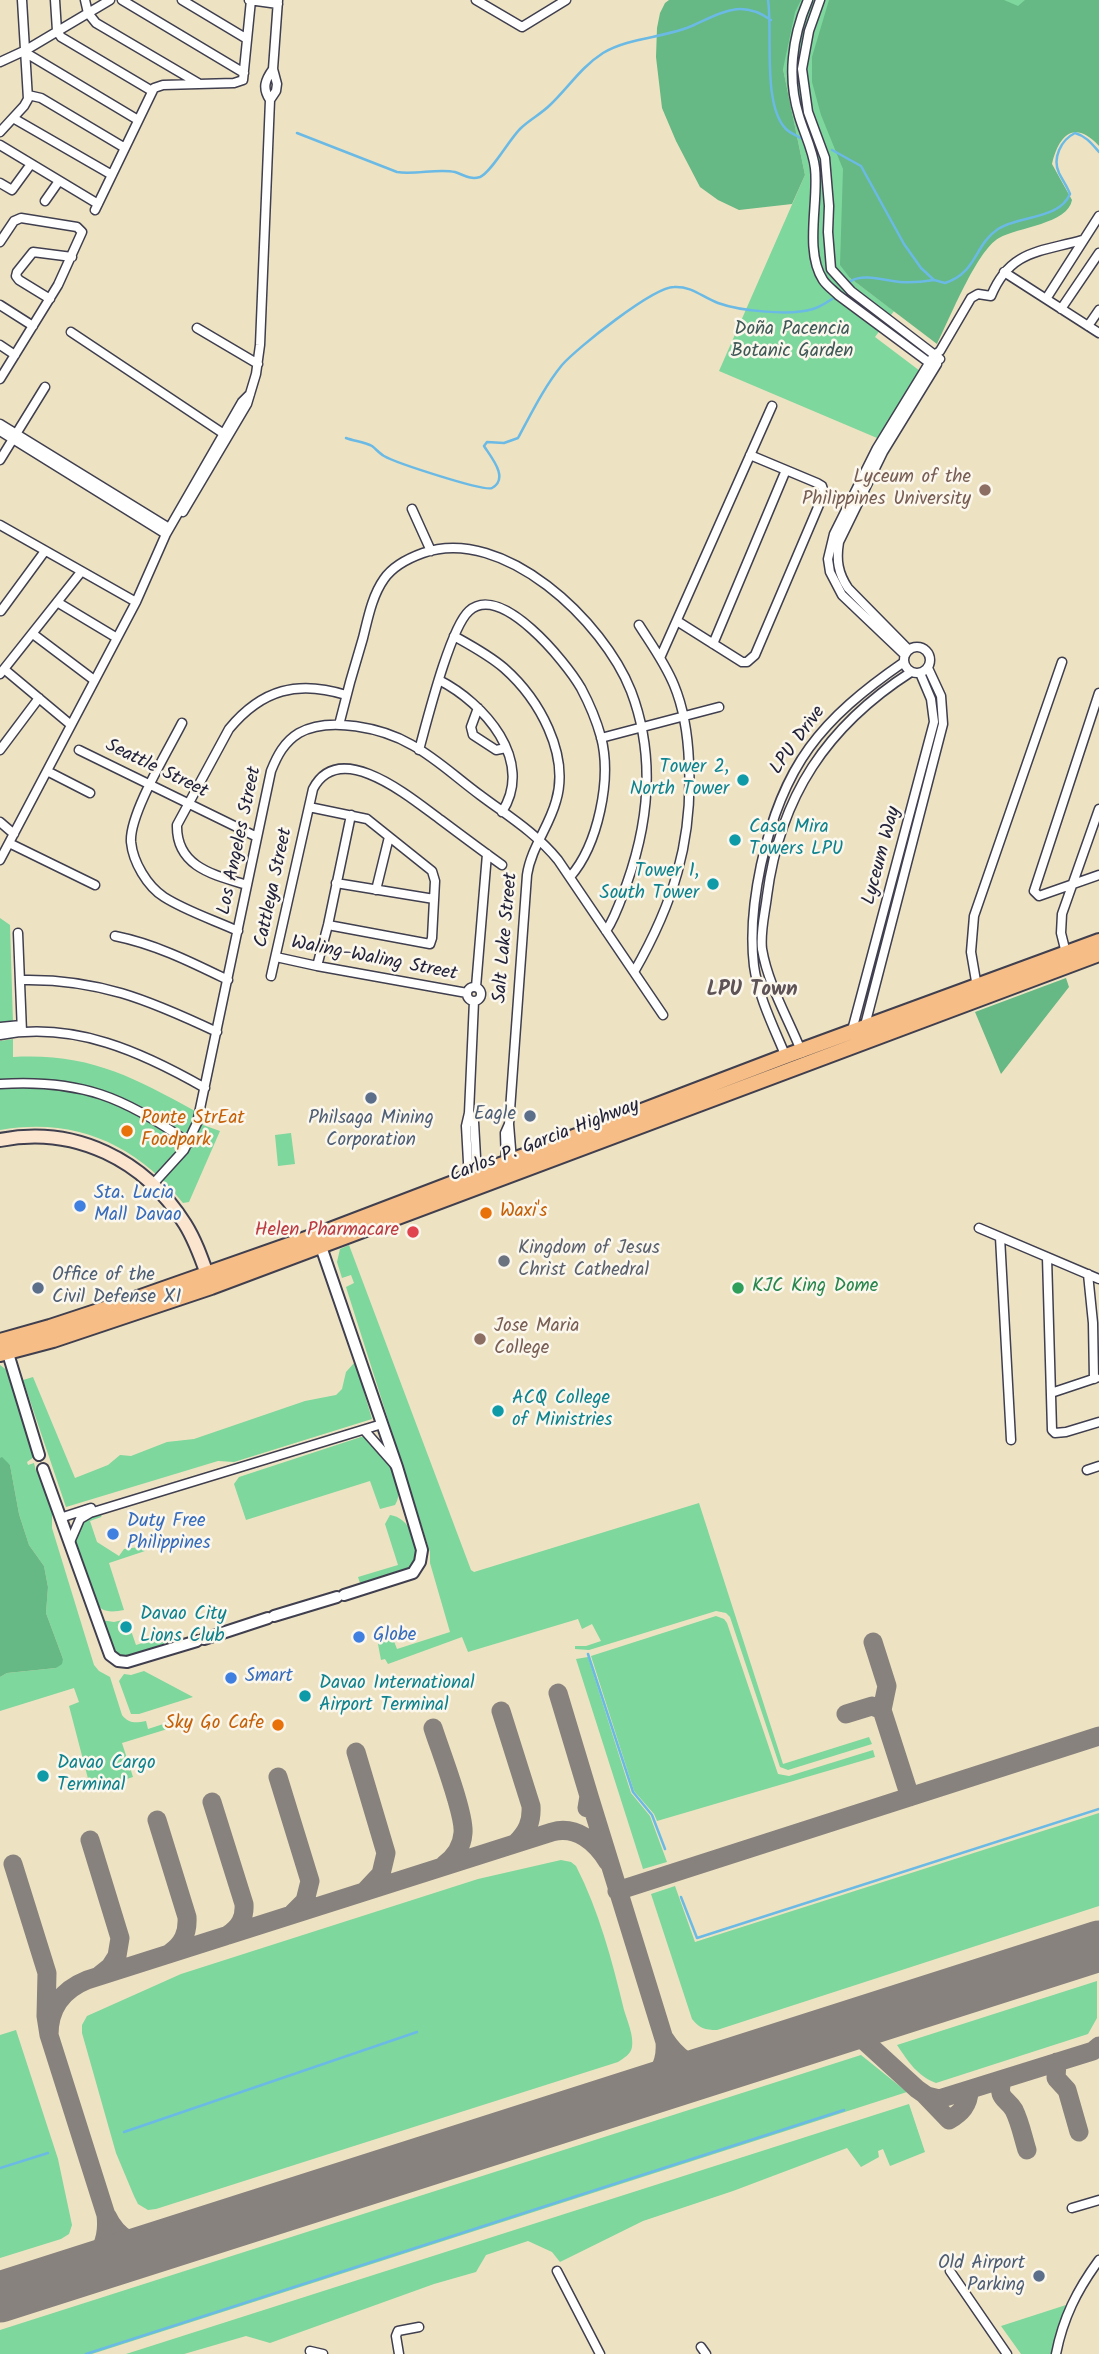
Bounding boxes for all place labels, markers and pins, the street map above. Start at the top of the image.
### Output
place label: Lyceum of the Philippines University [802,468,971,512]
marker: Lyceum of the Philippines University [977,482,993,498]
place label: Tower 2, North Tower [630,758,729,802]
marker: Tower 2, North Tower [735,772,751,788]
place label: Casa Mira Towers LPU [749,818,843,862]
marker: Casa Mira Towers LPU [727,832,743,848]
place label: Tower 1, South Tower [600,862,699,906]
marker: Tower 1, South Tower [705,876,721,892]
marker: Philsaga Mining Corporation [363,1090,379,1106]
place label: Eagle [474,1105,516,1127]
marker: Eagle [522,1108,538,1124]
place label: Ponte StrEat Foodpark [141,1109,245,1153]
place label: Philsaga Mining Corporation [308,1109,434,1153]
marker: Ponte StrEat Foodpark [119,1123,135,1139]
place label: Sta. Lucia Mall Davao [94,1184,182,1228]
marker: Sta. Lucia Mall Davao [72,1198,88,1214]
place label: Waxi's [500,1202,547,1224]
marker: Waxi's [478,1205,494,1221]
place label: Helen Pharmacare [255,1221,399,1243]
marker: Helen Pharmacare [405,1224,421,1240]
place label: Kingdom of Jesus Christ Cathedral [518,1239,660,1283]
marker: Kingdom of Jesus Christ Cathedral [496,1253,512,1269]
place label: Office of the Civil Defense XI [52,1266,181,1310]
place label: KJC King Dome [752,1277,878,1299]
marker: Office of the Civil Defense XI [30,1280,46,1296]
marker: KJC King Dome [730,1280,746,1296]
place label: Jose Maria College [494,1317,579,1361]
marker: Jose Maria College [472,1331,488,1347]
place label: ACQ College of Ministries [512,1389,612,1433]
marker: ACQ College of Ministries [490,1403,506,1419]
place label: Duty Free Philippines [127,1512,211,1556]
marker: Duty Free Philippines [105,1526,121,1542]
place label: Davao City Lions Club [140,1605,226,1649]
marker: Davao City Lions Club [118,1619,134,1635]
place label: Globe [373,1626,416,1648]
marker: Globe [351,1629,367,1645]
place label: Smart [245,1667,293,1689]
marker: Smart [223,1670,239,1686]
place label: Davao International Airport Terminal [319,1674,475,1718]
marker: Davao International Airport Terminal [297,1688,313,1704]
place label: Sky Go Cafe [165,1714,264,1736]
marker: Sky Go Cafe [270,1717,286,1733]
place label: Davao Cargo Terminal [57,1754,156,1798]
marker: Davao Cargo Terminal [35,1768,51,1784]
place label: Old Airport Parking [938,2254,1025,2298]
marker: Old Airport Parking [1031,2268,1047,2284]

